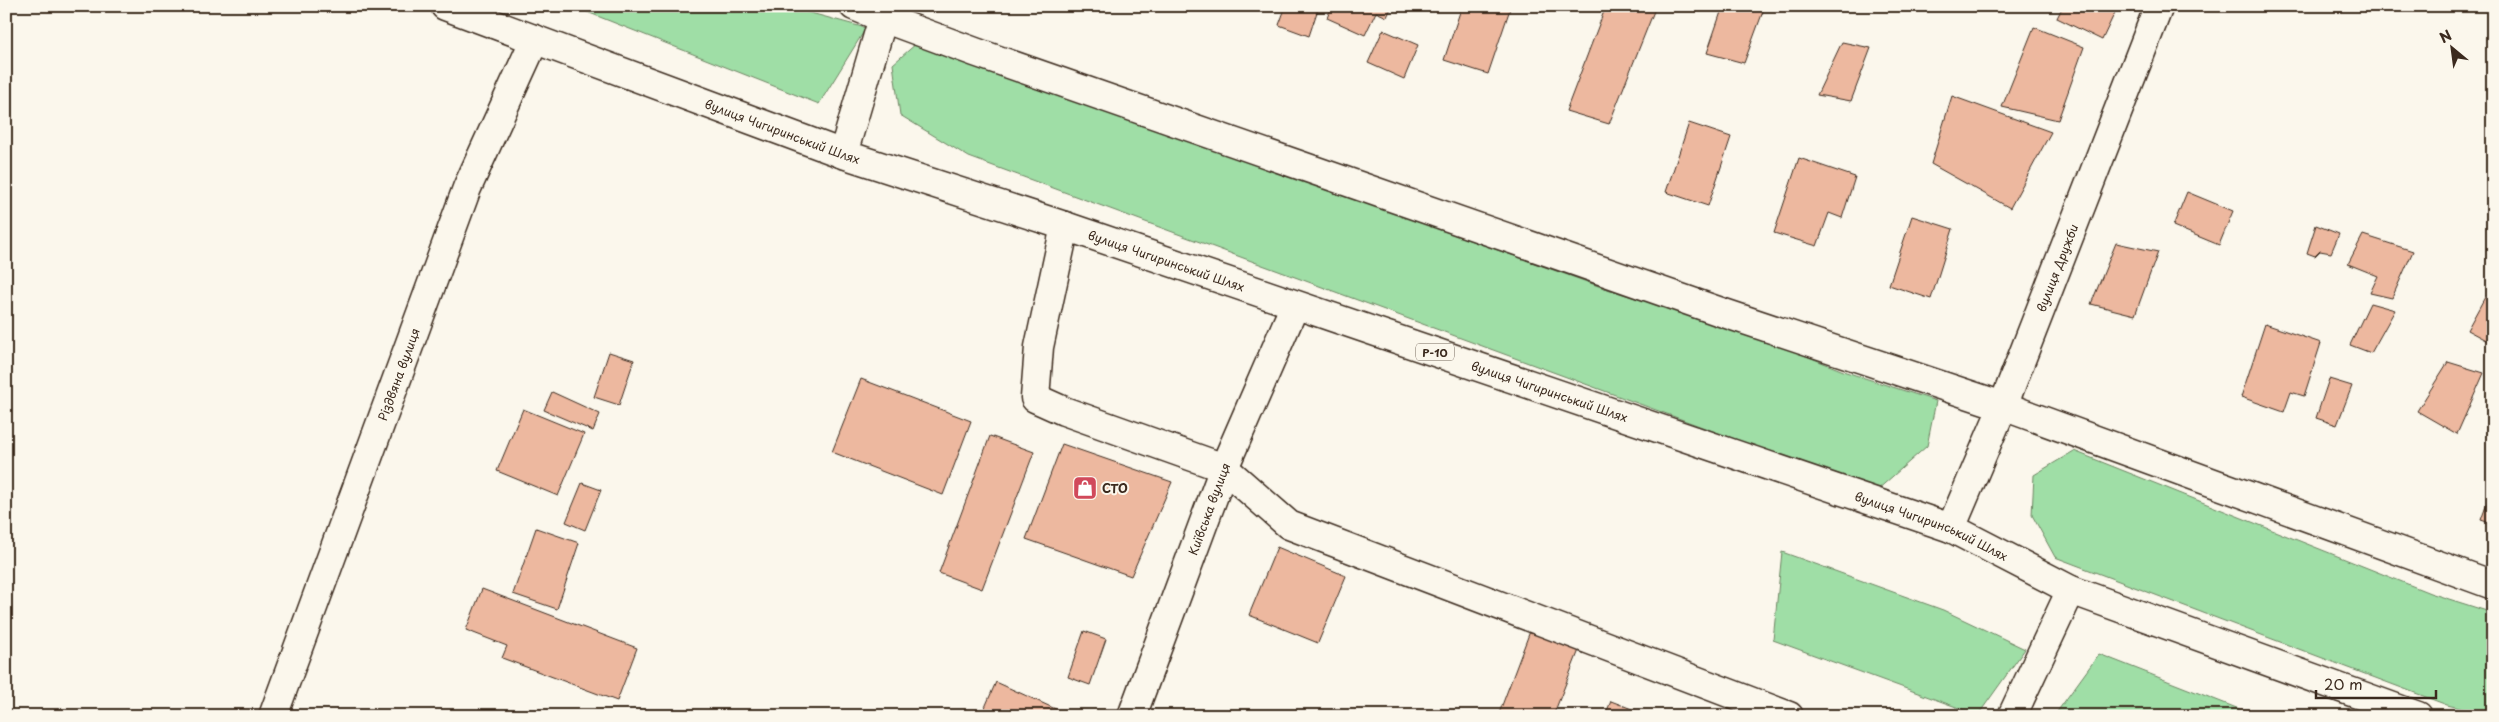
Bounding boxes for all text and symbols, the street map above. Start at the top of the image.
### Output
north arrow [2426,22,2476,72]
text: N [2436,24,2455,48]
street label: вулиця Чигиринський Шлях [702,94,862,168]
street label: вулиця Дружби [2032,221,2082,314]
street label: вулиця Чигиринський Шлях [1086,226,1247,296]
street label: Різдвяна вулиця [373,325,424,423]
road number: Р-10 [1416,344,1454,361]
street label: вулиця Чигиринський Шлях [1469,356,1630,426]
street label: Київська вулиця [1183,460,1234,558]
shop icon: СТО [1072,475,1098,501]
place label: СТО [1102,479,1128,497]
street label: вулиця Чигиринський Шлях [1852,487,2011,565]
scale bar [2316,667,2436,699]
text: 20 m [2324,672,2363,695]

